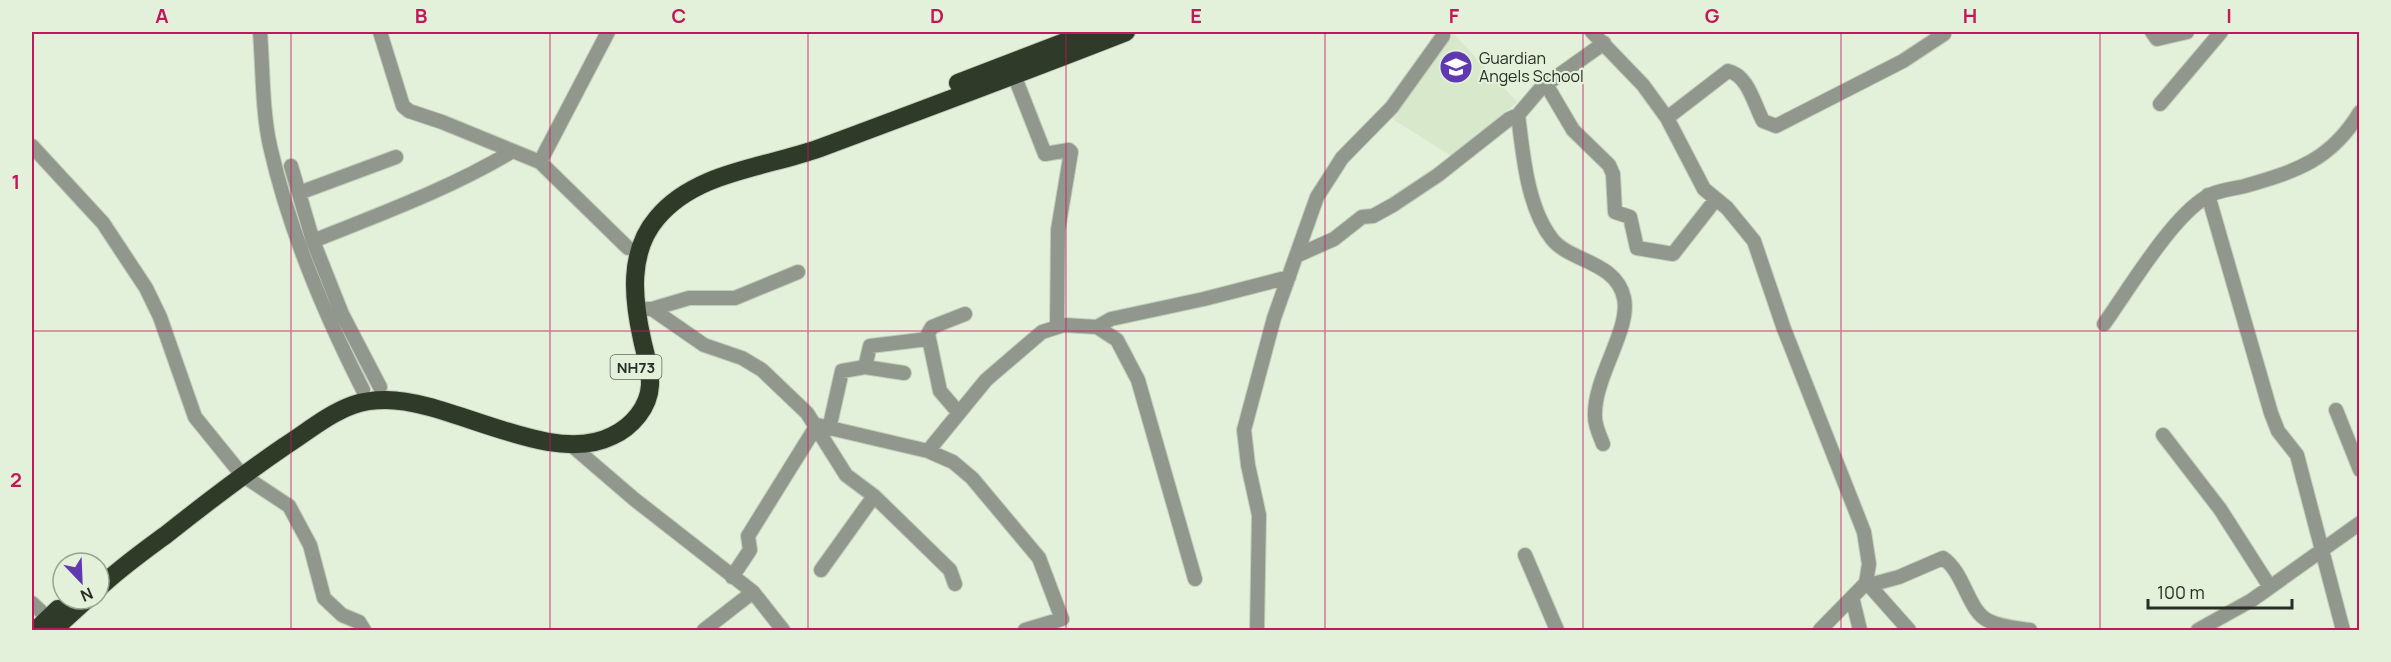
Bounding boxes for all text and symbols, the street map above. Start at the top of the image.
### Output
text: A [155,2,169,29]
text: B [415,2,428,29]
text: C [672,2,686,29]
text: D [930,2,944,29]
text: E [1190,2,1202,29]
text: F [1449,2,1460,29]
text: G [1705,2,1720,29]
text: H [1963,2,1977,29]
text: I [2226,2,2232,29]
place label: Guardian Angels School [1479,47,1584,87]
school or university icon: Guardian Angels School [1438,49,1474,85]
text: 1 [12,168,20,195]
road number: NH73 [610,355,662,379]
text: 2 [10,466,22,493]
north arrow [51,551,111,611]
scale bar [2148,572,2292,610]
text: 100 m [2157,580,2205,604]
text: N [77,582,96,607]

